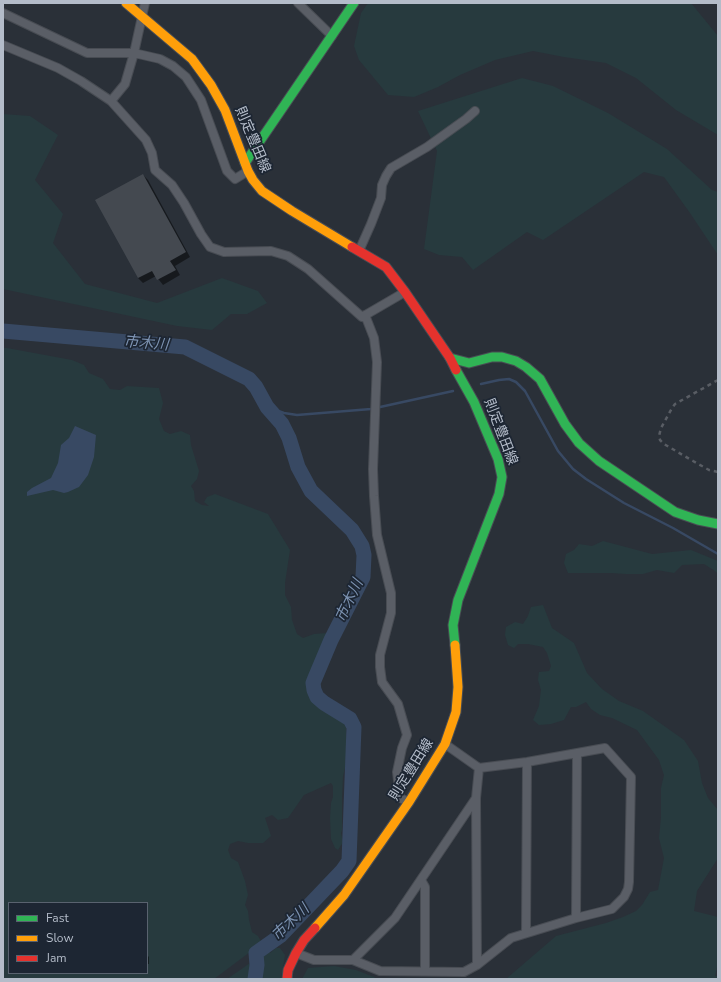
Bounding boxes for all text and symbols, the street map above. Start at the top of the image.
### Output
street label: 則定豊田線 [231,105,273,175]
water label: 市木川 [123,333,169,355]
street label: 則定豊田線 [480,396,520,468]
water label: 市木川 [332,577,368,625]
street label: 則定豊田線 [386,736,438,804]
water label: 市木川 [269,901,313,945]
legend [8,902,148,974]
text: Fast [46,910,69,926]
text: Slow [46,930,74,946]
text: Jam [46,950,67,966]

